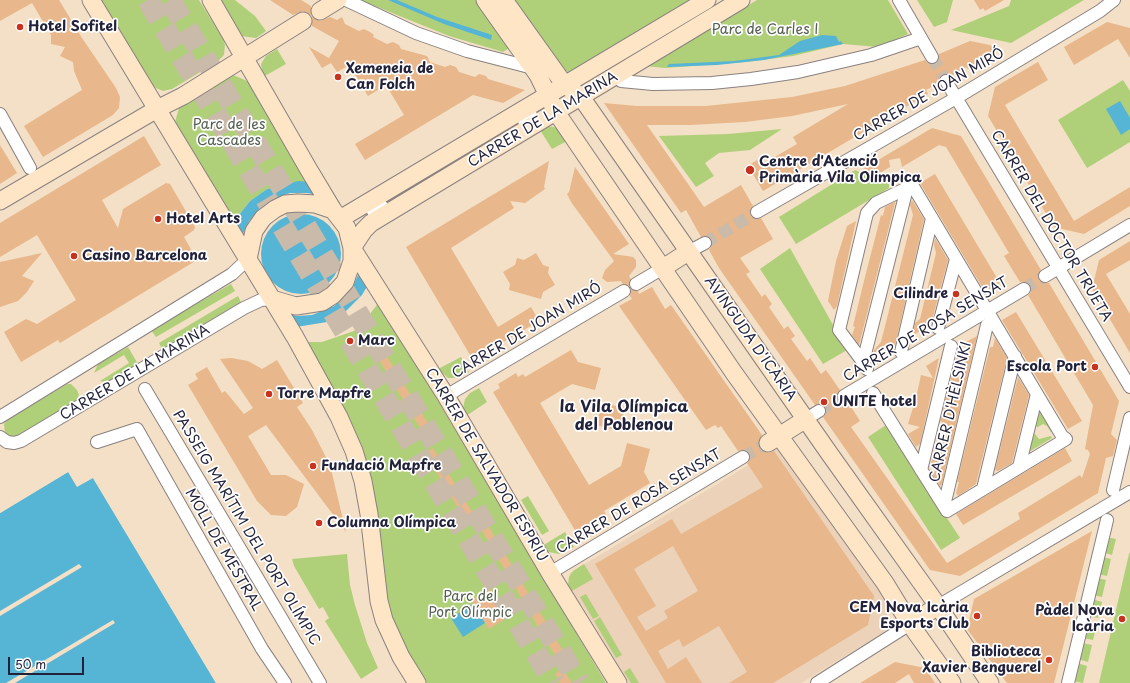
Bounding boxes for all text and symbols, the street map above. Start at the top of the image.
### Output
place label: Hotel Sofitel [28,19,117,35]
marker: Hotel Sofitel [15,22,25,32]
park label: Parc de Carles I [711,22,819,38]
street label: CARRER DE JOAN MIRÓ [851,45,1007,145]
place label: Xemeneia de Can Folch [346,61,433,94]
street label: CARRER DE LA MARINA [465,69,621,171]
marker: Xemeneia de Can Folch [333,72,343,82]
park label: Parc de les Cascades [193,117,265,150]
street label: CARRER DEL DOCTOR TRUETA [987,127,1115,325]
place label: Centre d'Atenció Primària Vila Olimpica [759,154,922,186]
marker: Centre d'Atenció Primària Vila Olimpica [744,164,756,176]
place label: Hotel Arts [166,211,240,227]
marker: Hotel Arts [153,214,163,224]
place label: Casino Barcelona [82,248,207,264]
marker: Casino Barcelona [69,251,79,261]
street label: AVINGUDA D'ICÀRIA [701,273,799,405]
street label: CARRER DE ROSA SENSAT [840,274,1012,386]
street label: CARRER DE JOAN MIRÓ [449,280,605,382]
place label: Cilindre [893,286,948,302]
marker: Cilindre [951,289,961,299]
street label: CARRER DE LA MARINA [57,322,213,424]
place label: Marc [358,333,395,349]
marker: Marc [345,336,355,346]
street label: CARRER D'HÈLSINKI [927,340,975,484]
place label: Escola Port [1007,359,1087,375]
marker: Escola Port [1090,362,1100,372]
street label: CARRER DE SALVADOR ESPRIU [421,365,551,565]
place label: Torre Mapfre [277,386,371,402]
marker: Torre Mapfre [264,389,274,399]
place label: UNITE hotel [832,394,916,410]
marker: UNITE hotel [819,397,829,407]
district label: la Vila Olímpica del Poblenou [560,398,688,436]
street label: PASSEIG MARÍTIM DEL PORT OLÍMPIC [169,407,323,649]
street label: CARRER DE ROSA SENSAT [553,446,725,558]
place label: Fundació Mapfre [321,458,441,474]
marker: Fundació Mapfre [308,461,318,471]
street label: MOLL DE MESTRAL [181,486,265,614]
place label: Columna Olímpica [327,515,456,531]
marker: Columna Olímpica [314,518,324,528]
park label: Parc del Port Olímpic [428,589,512,622]
place label: CEM Nova Icària Esports Club [849,600,969,632]
place label: Pàdel Nova Icària [1035,603,1114,636]
marker: CEM Nova Icària Esports Club [972,611,982,621]
marker: Pàdel Nova Icària [1117,614,1127,624]
place label: Biblioteca Xavier Benguerel [922,644,1041,676]
scale bar [10,649,86,675]
text: 50 m [15,655,46,673]
marker: Biblioteca Xavier Benguerel [1044,655,1054,665]

